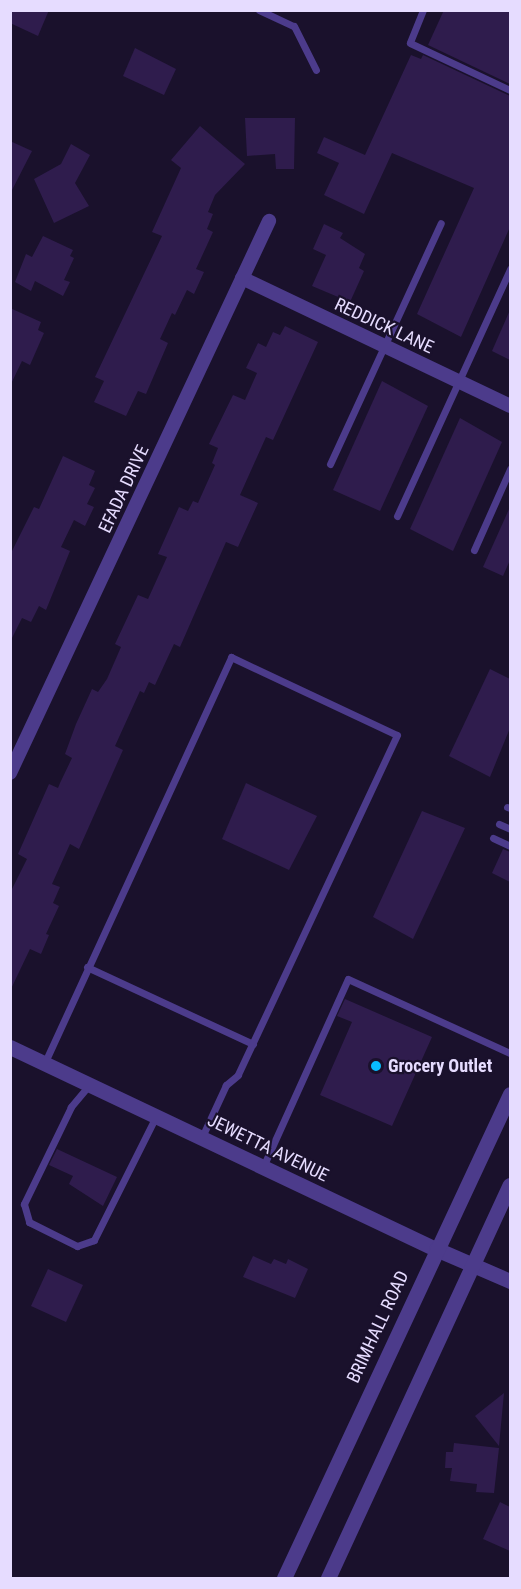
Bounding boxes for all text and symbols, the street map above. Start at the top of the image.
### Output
street label: REDDICK LANE [331,294,437,358]
street label: EFADA DRIVE [94,442,154,536]
place label: Grocery Outlet [388,1055,492,1077]
marker: Grocery Outlet [369,1059,383,1073]
street label: JEWETTA AVENUE [204,1109,332,1187]
street label: BRIMHALL ROAD [343,1267,413,1387]

